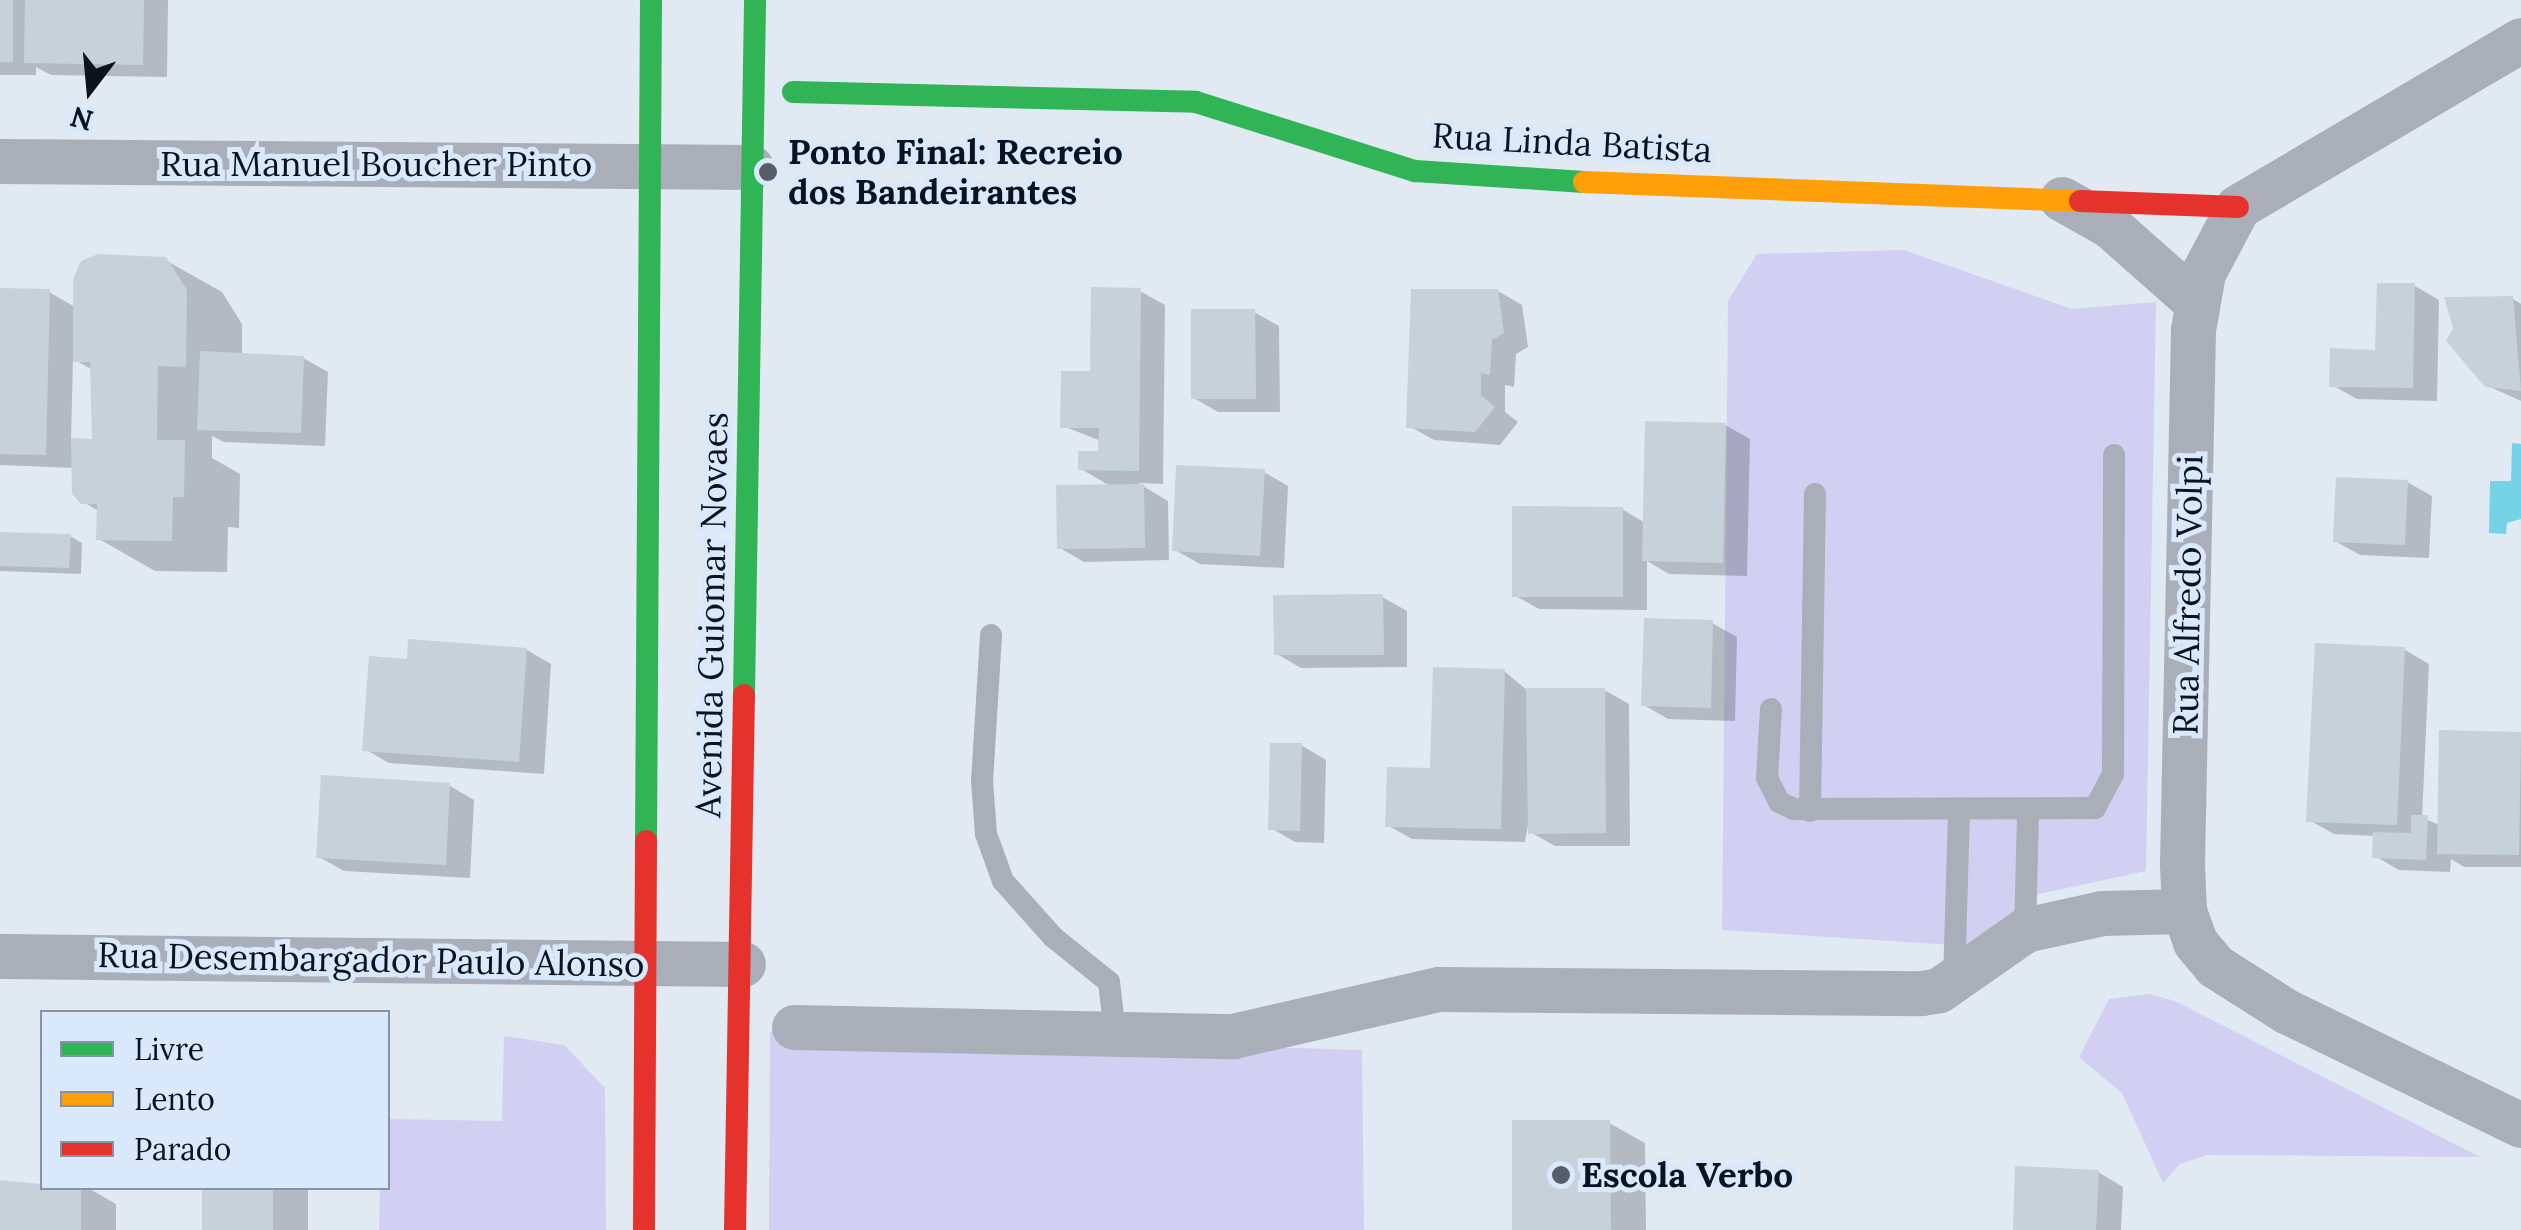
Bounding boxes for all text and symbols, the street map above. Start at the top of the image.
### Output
north arrow [40,40,140,140]
text: N [66,99,97,139]
street label: Rua Linda Batista [1431,115,1713,171]
place label: Ponto Final: Recreio dos Bandeirantes [788,131,1123,213]
street label: Rua Manuel Boucher Pinto [160,143,592,185]
marker: Ponto Final: Recreio dos Bandeirantes [757,161,779,183]
street label: Avenida Guiomar Novaes [687,412,737,818]
street label: Rua Alfredo Volpi [2165,455,2211,735]
street label: Rua Desembargador Paulo Alonso [97,934,645,986]
legend [40,1010,390,1190]
text: Livre [134,1030,204,1068]
text: Lento [134,1080,215,1118]
text: Parado [134,1130,231,1168]
place label: Escola Verbo [1581,1154,1793,1196]
marker: Escola Verbo [1550,1164,1572,1186]

